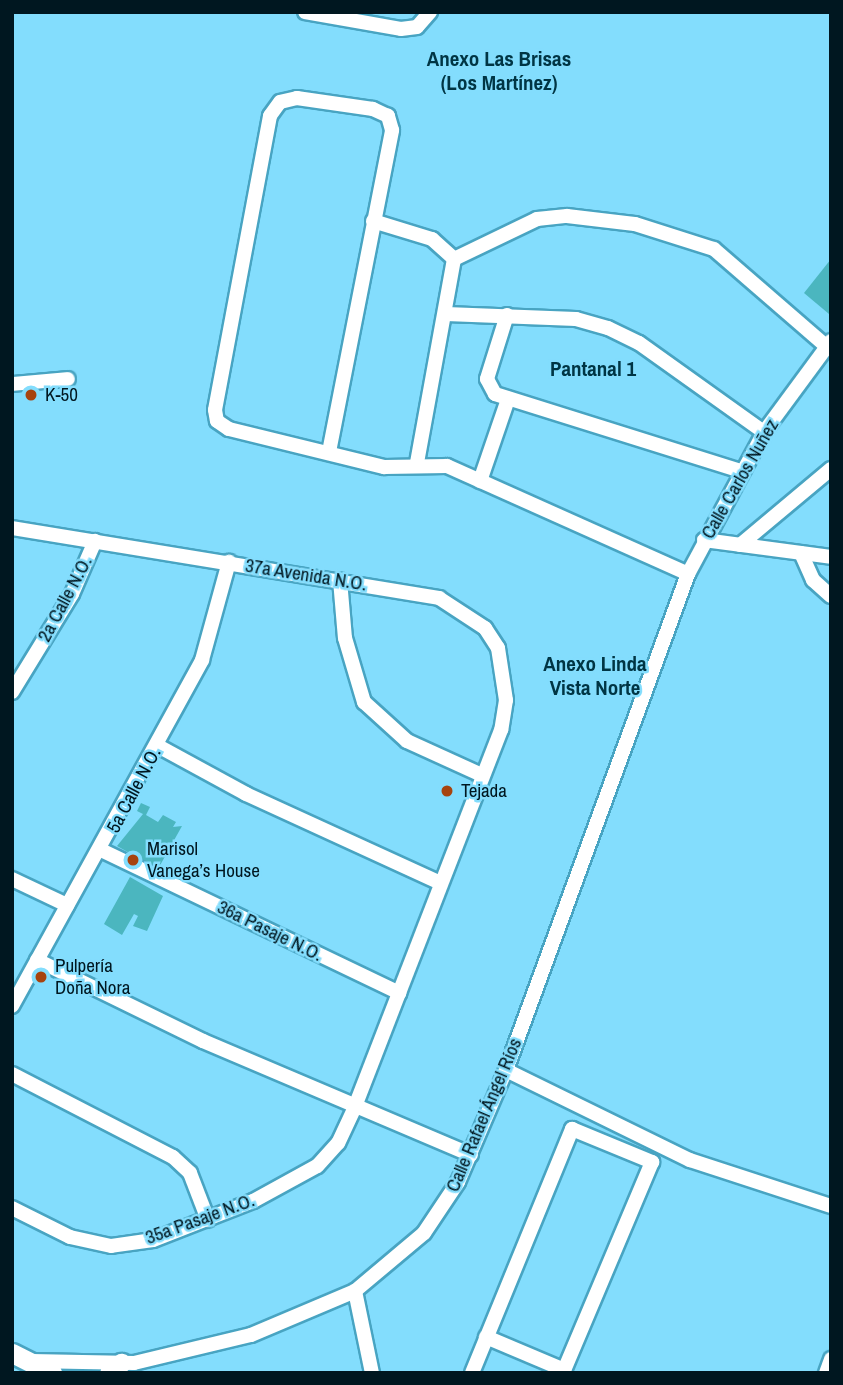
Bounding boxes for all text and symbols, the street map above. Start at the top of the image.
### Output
district label: Anexo Las Brisas (Los Martínez) [427,46,571,96]
district label: Pantanal 1 [550,356,636,382]
place label: K-50 [45,384,78,406]
marker: K-50 [23,387,39,403]
street label: Calle Carlos Nuñez [697,415,783,543]
street label: 2a Calle N.O. [33,552,97,646]
street label: 37a Avenida N.O. [243,554,369,596]
district label: Anexo Linda Vista Norte [543,651,647,701]
street label: 5a Calle N.O. [102,743,166,837]
place label: Tejada [461,780,507,802]
marker: Tejada [439,783,455,799]
place label: Marisol Vanega’s House [147,838,260,882]
marker: Marisol Vanega’s House [125,852,141,868]
street label: 36a Pasaje N.O. [214,896,326,966]
place label: Pulpería Doña Nora [55,955,130,999]
marker: Pulpería Doña Nora [33,969,49,985]
street label: Calle Rafael Ángel Ríos [441,1034,527,1196]
street label: 35a Pasaje N.O. [142,1189,258,1249]

